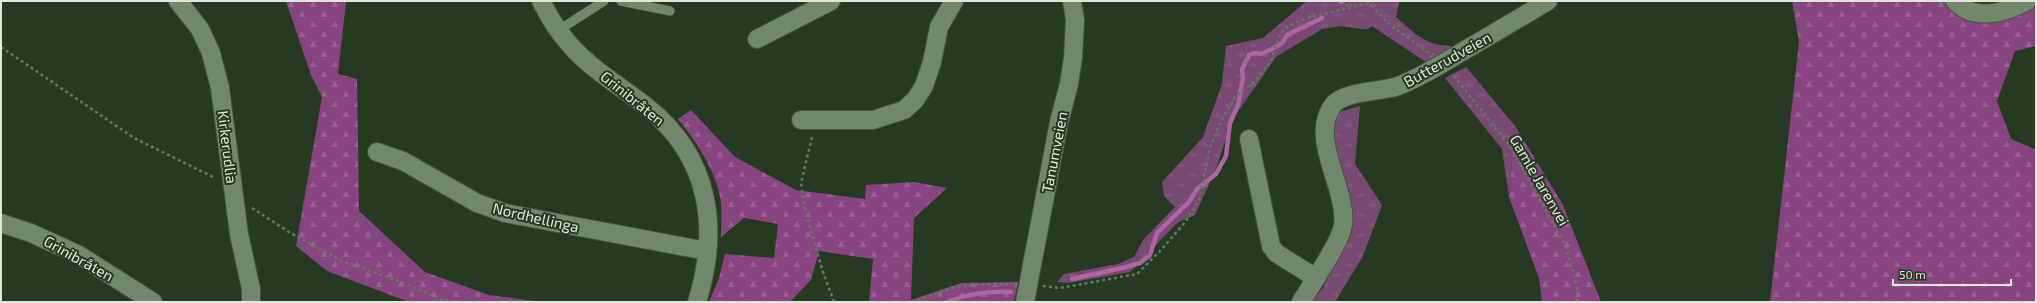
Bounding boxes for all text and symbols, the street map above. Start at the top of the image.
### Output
street label: Butterudveien [1400,28,1494,90]
street label: Grinibråten [597,67,669,129]
street label: Kirkerudlia [215,109,241,185]
street label: Tanumveien [1037,110,1071,194]
street label: Gamle Jarenvei [1507,131,1573,229]
street label: Nordhellinga [491,198,581,236]
street label: Grinibråten [41,231,117,285]
scale bar [1893,261,2011,287]
text: 50 m [1899,267,1926,281]

